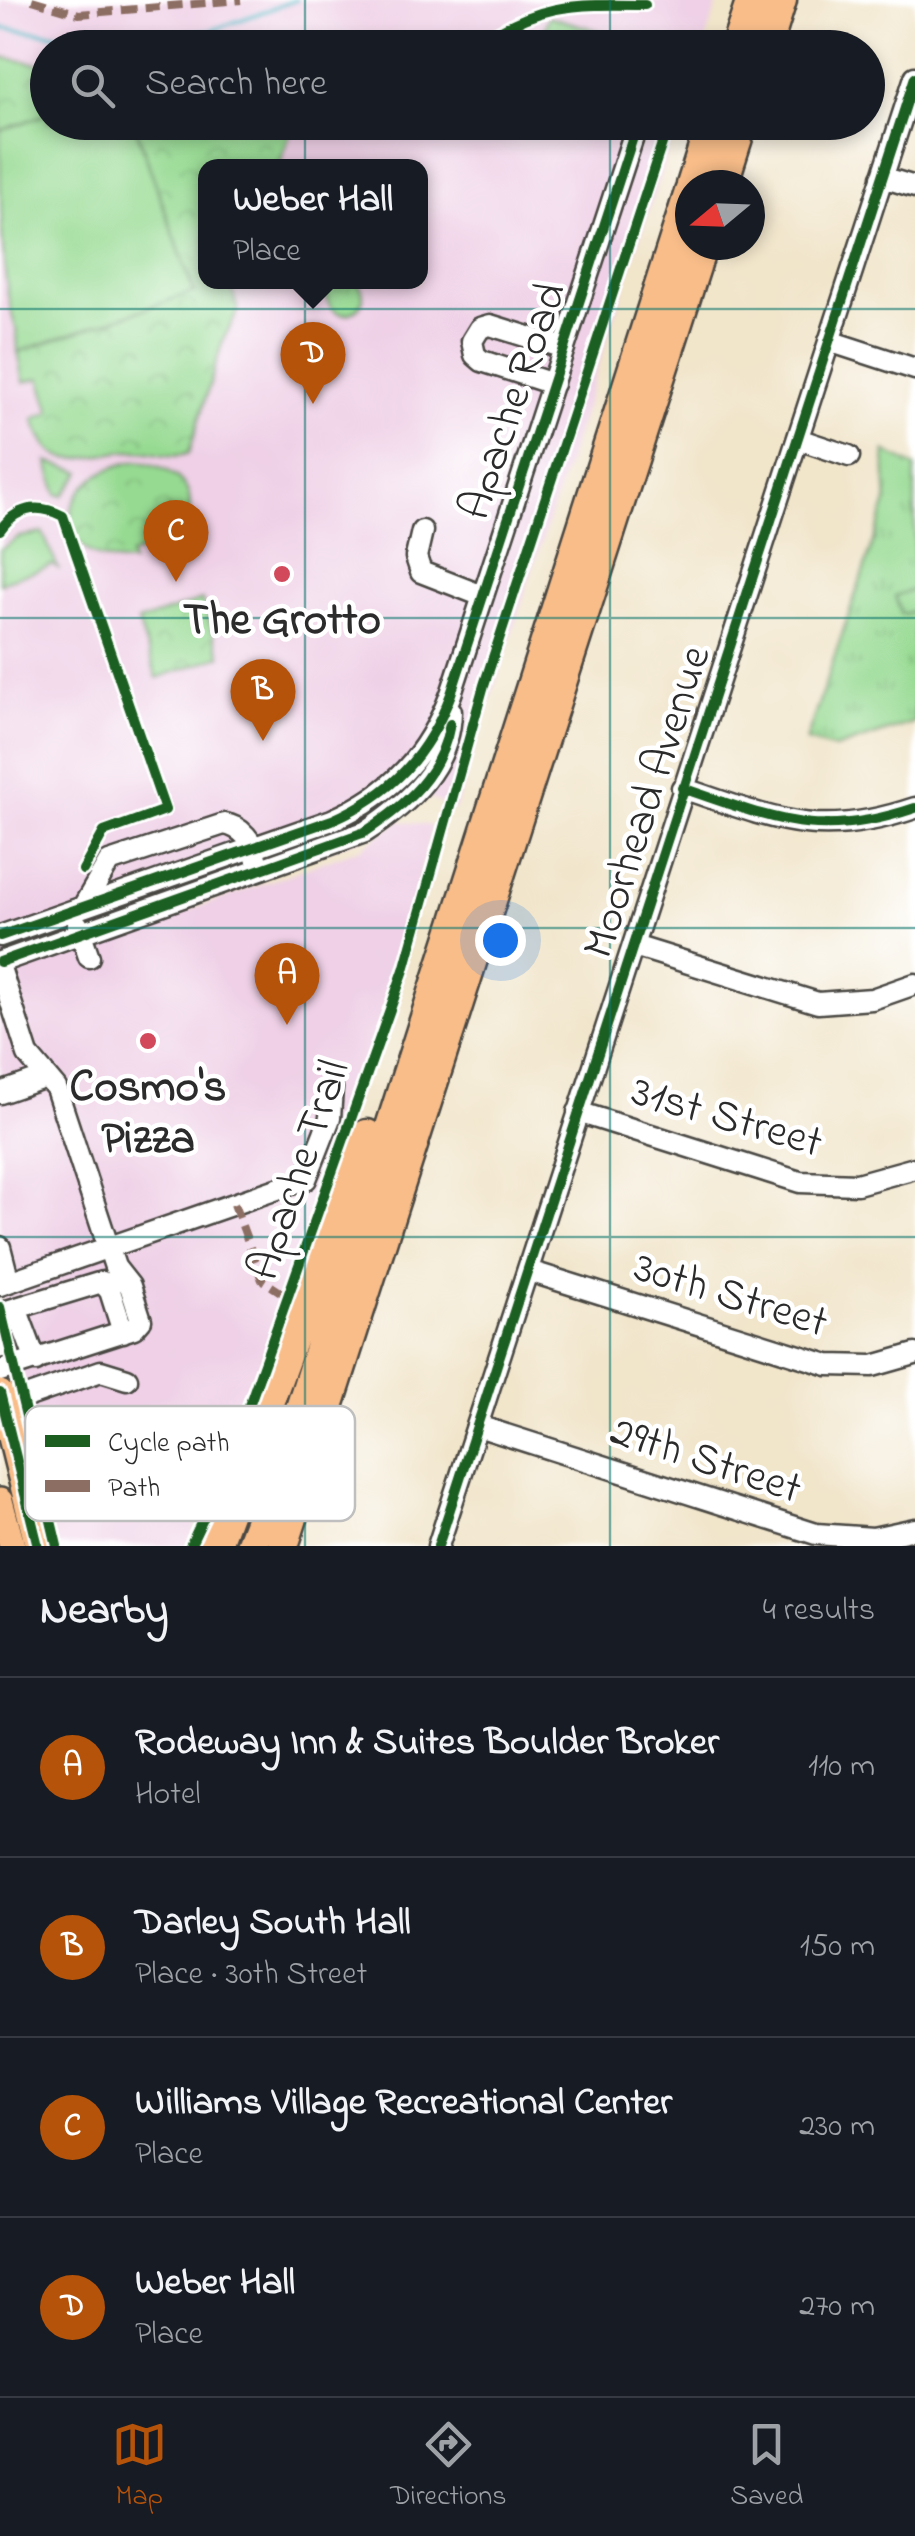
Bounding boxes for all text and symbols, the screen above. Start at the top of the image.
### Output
search box [30,30,885,140]
text: Search here [145,57,327,113]
icon: search [65,58,120,113]
popup [198,159,428,289]
north arrow [675,170,765,260]
text: Weber Hall [233,173,393,229]
text: Place [233,229,301,276]
street label: Apache Road [443,274,586,529]
pin: D [280,322,346,404]
pin: C [144,500,208,582]
marker: The Grotto [271,563,293,585]
place label: The Grotto [183,589,381,655]
street label: Moorhead Avenue [567,637,731,967]
pin: B [230,658,296,741]
your location [475,915,526,966]
pin: A [254,942,320,1025]
marker: Cosmo's Pizza [137,1030,159,1052]
street label: Apache Trail [232,1052,369,1290]
place label: Cosmo's Pizza [70,1056,226,1174]
street label: 31st Street [624,1060,830,1177]
street label: 30th Street [626,1236,835,1357]
street label: 29th Street [602,1400,809,1524]
legend [25,1406,355,1521]
text: Cycle path [108,1424,230,1465]
text: Path [108,1469,160,1510]
text: Nearby [40,1581,168,1642]
text: 4 results [763,1588,875,1635]
text: Rodeway Inn & Suites Boulder Broker [135,1716,719,1772]
text: A [63,1744,82,1791]
text: 110 m [808,1744,875,1791]
text: Hotel [135,1772,201,1819]
text: Darley South Hall [135,1896,411,1952]
text: B [62,1924,83,1971]
text: 150 m [800,1924,875,1971]
text: Place · 30th Street [135,1952,367,1999]
text: Williams Village Recreational Center [135,2076,672,2132]
text: C [64,2104,81,2151]
text: 230 m [799,2104,875,2151]
text: Place [135,2132,203,2179]
text: Weber Hall [135,2256,295,2312]
text: D [61,2284,84,2331]
text: 270 m [799,2284,875,2331]
text: Place [135,2312,203,2359]
tab: Map [112,2417,167,2518]
tab: Directions [390,2417,507,2518]
tab: Saved [730,2417,803,2518]

